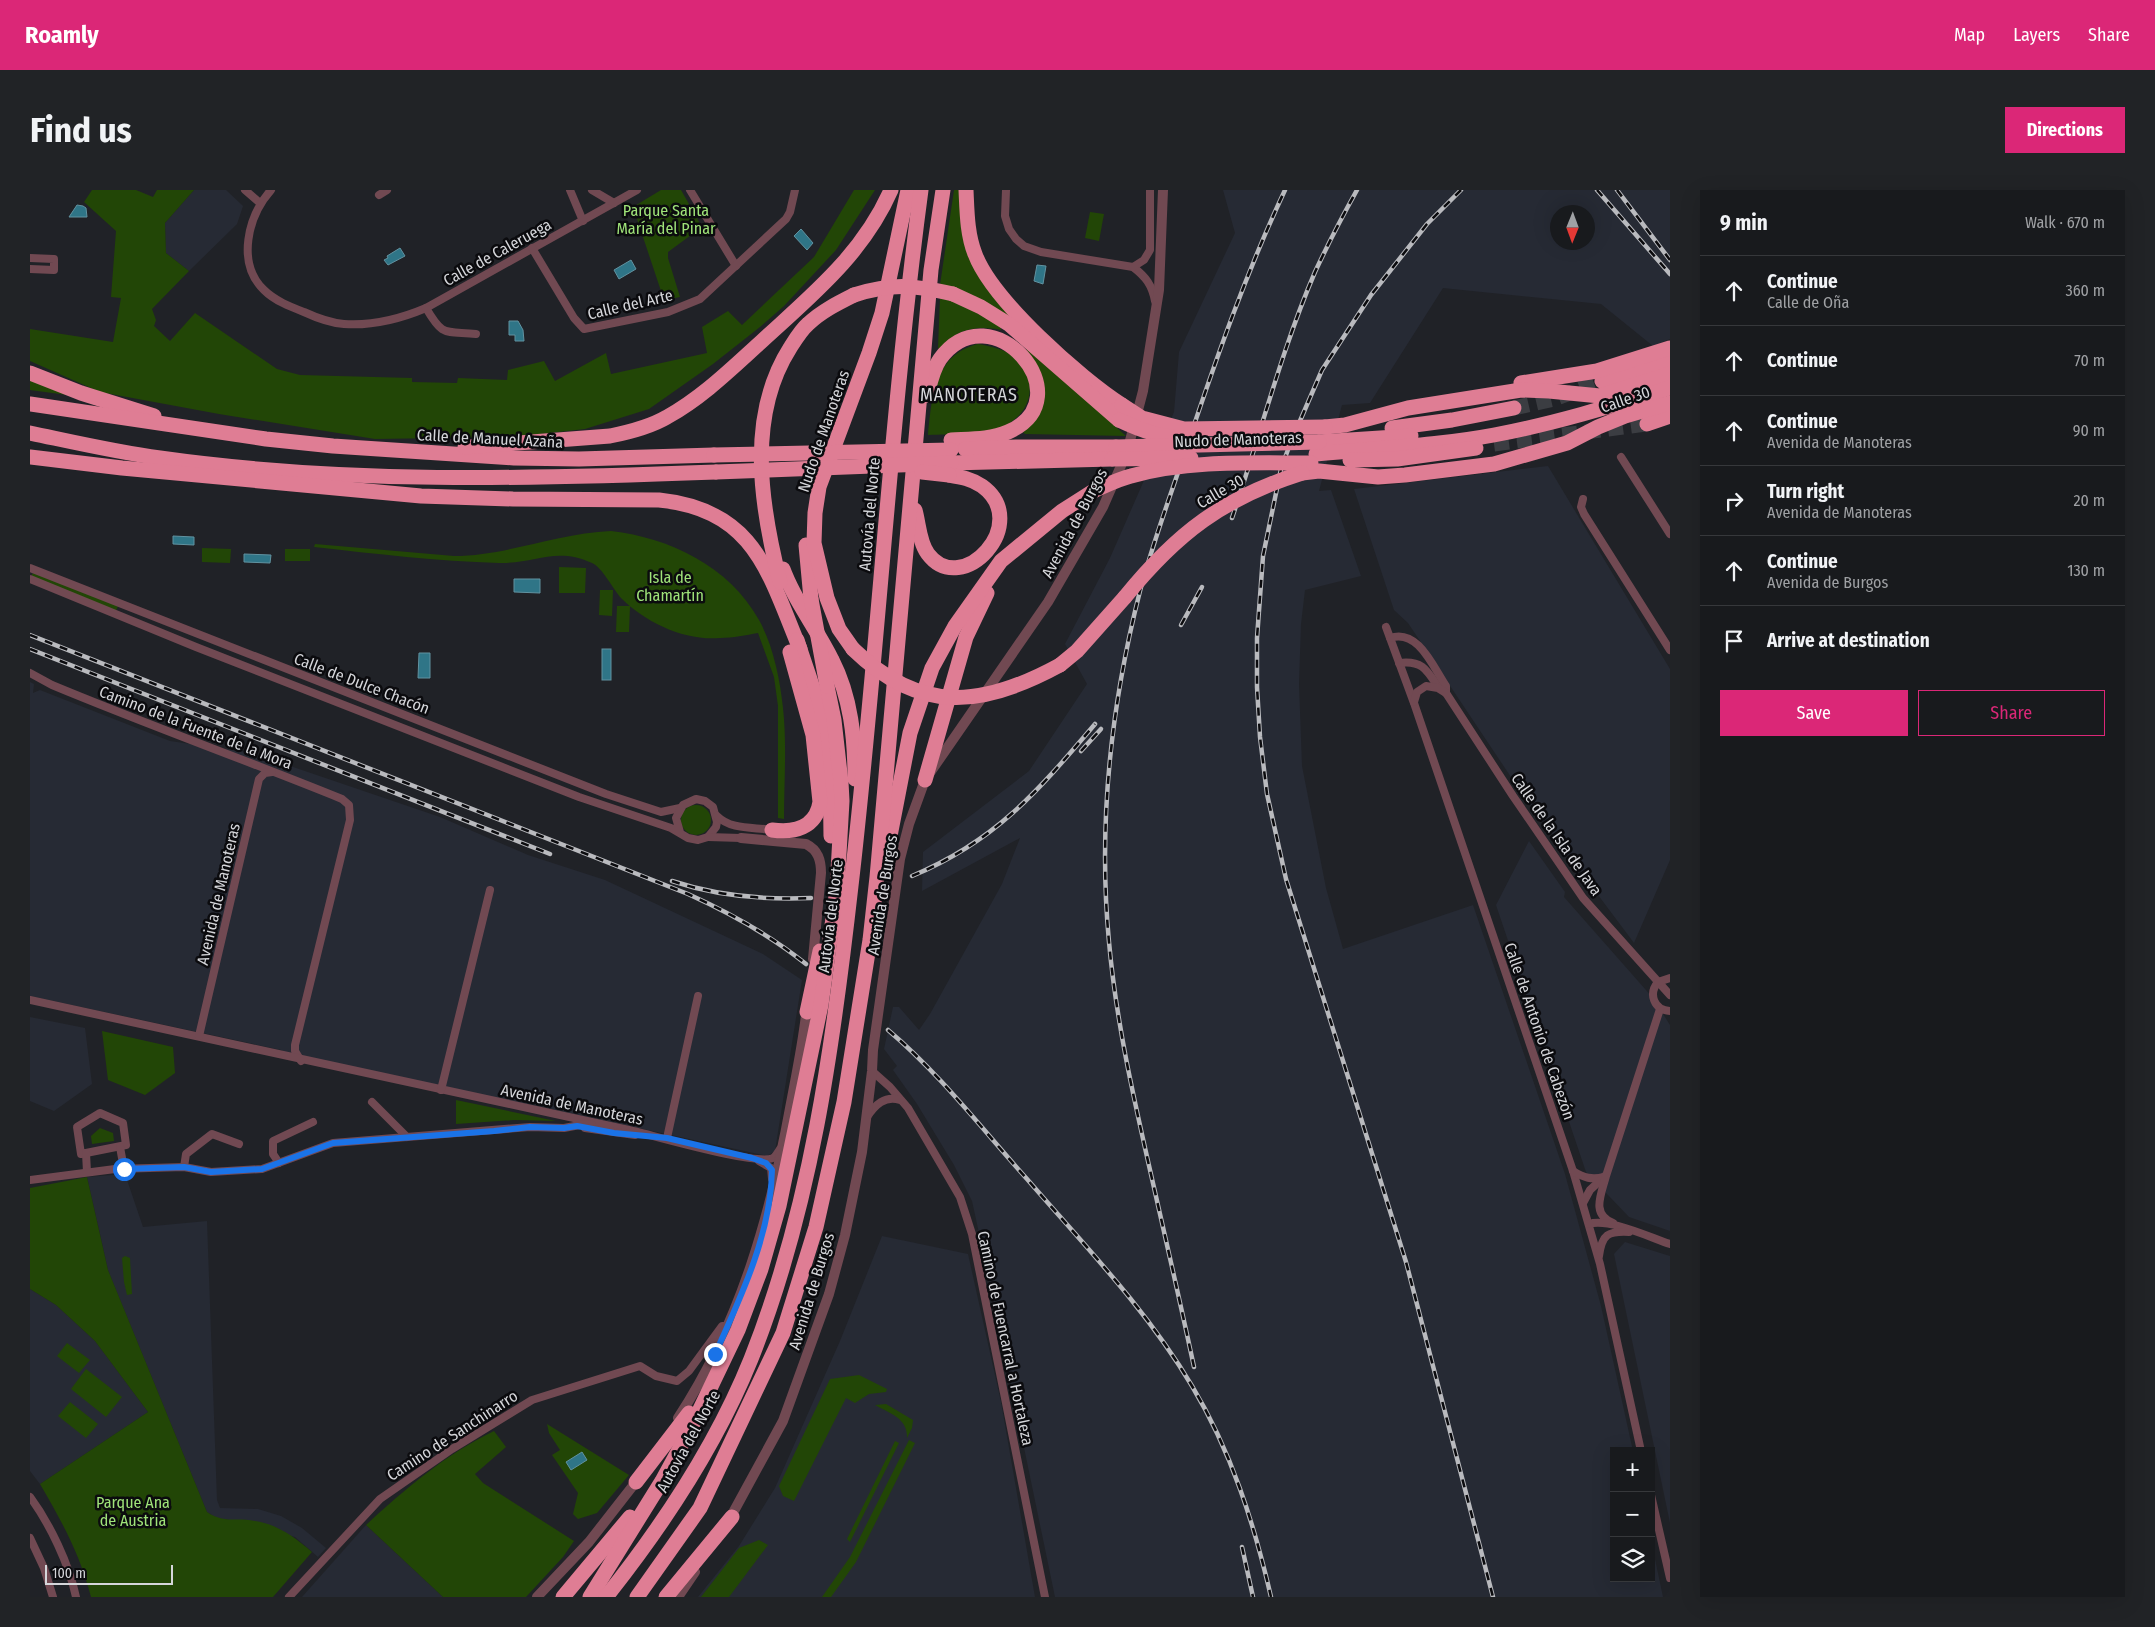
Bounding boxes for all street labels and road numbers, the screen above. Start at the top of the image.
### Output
street label: Calle de Caleruega [440,215,555,290]
street label: Calle del Arte [586,285,675,324]
street label: Nudo de Manoteras [794,368,853,495]
street label: Calle 30 [1598,382,1652,417]
street label: Calle de Manuel Azaña [416,425,564,452]
street label: Nudo de Manoteras [1174,428,1302,451]
street label: Autovía del Norte [855,456,884,572]
street label: Avenida de Burgos [1038,465,1111,581]
street label: Calle 30 [1193,470,1247,512]
street label: Calle de Dulce Chacón [291,649,432,718]
street label: Camino de la Fuente de la Mora [97,682,295,773]
street label: Calle de la Isla de Java [1507,769,1606,899]
street label: Avenida de Manoteras [193,821,244,967]
street label: Avenida de Burgos [864,834,901,956]
street label: Autovía del Norte [814,858,847,974]
street label: Calle de Antonio de Cabezón [1500,940,1579,1122]
street label: Avenida de Manoteras [499,1080,645,1129]
street label: Camino de Fuencarral a Hortaleza [973,1229,1038,1447]
street label: Avenida de Burgos [785,1230,838,1352]
street label: Camino de Sanchinarro [383,1386,521,1485]
street label: Autovía del Norte [653,1387,724,1496]

